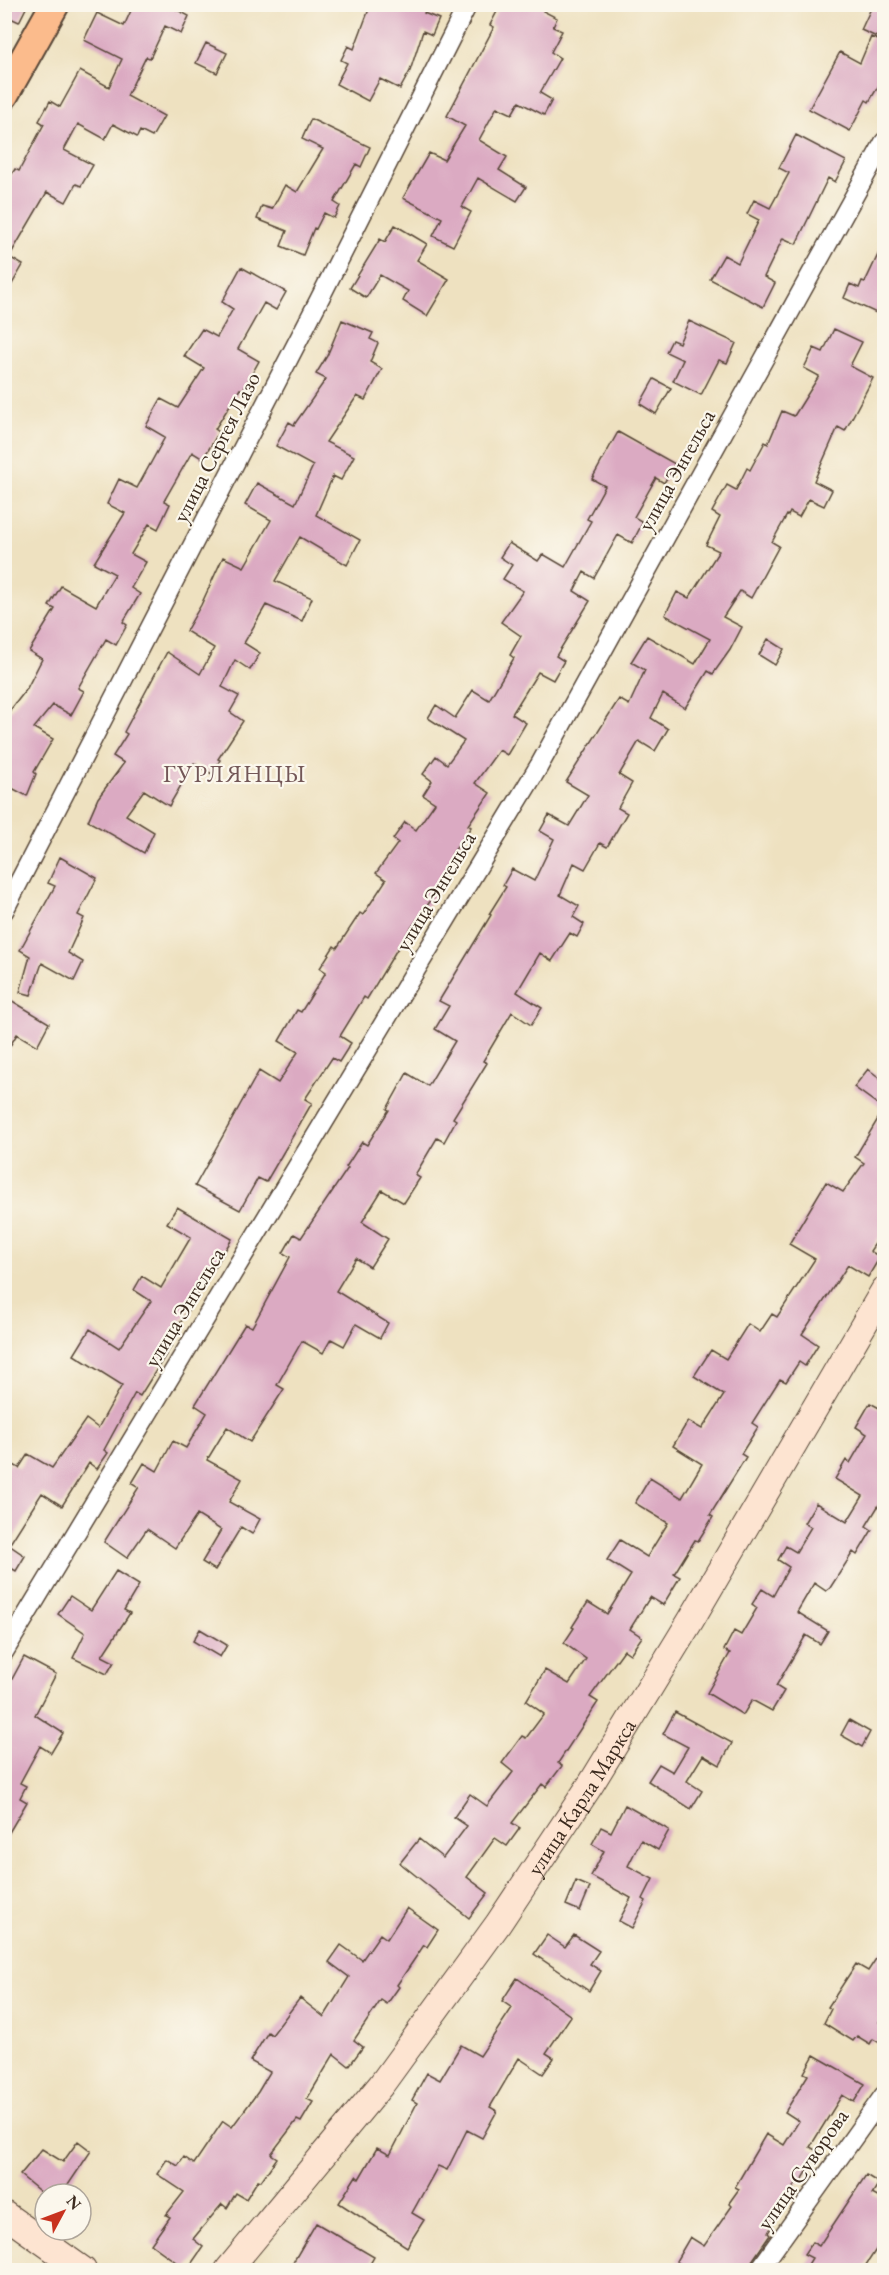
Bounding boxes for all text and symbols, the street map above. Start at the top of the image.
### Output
street label: улица Сергея Лазо [166,367,267,528]
street label: улица Энгельса [631,404,722,536]
district label: ГУРЛЯНЦЫ [163,758,307,789]
street label: улица Энгельса [388,826,483,956]
street label: улица Энгельса [137,1242,232,1372]
street label: улица Карла Маркса [520,1713,643,1881]
street label: улица Суворова [750,2103,855,2236]
north arrow [33,2182,93,2242]
text: N [62,2191,86,2214]

